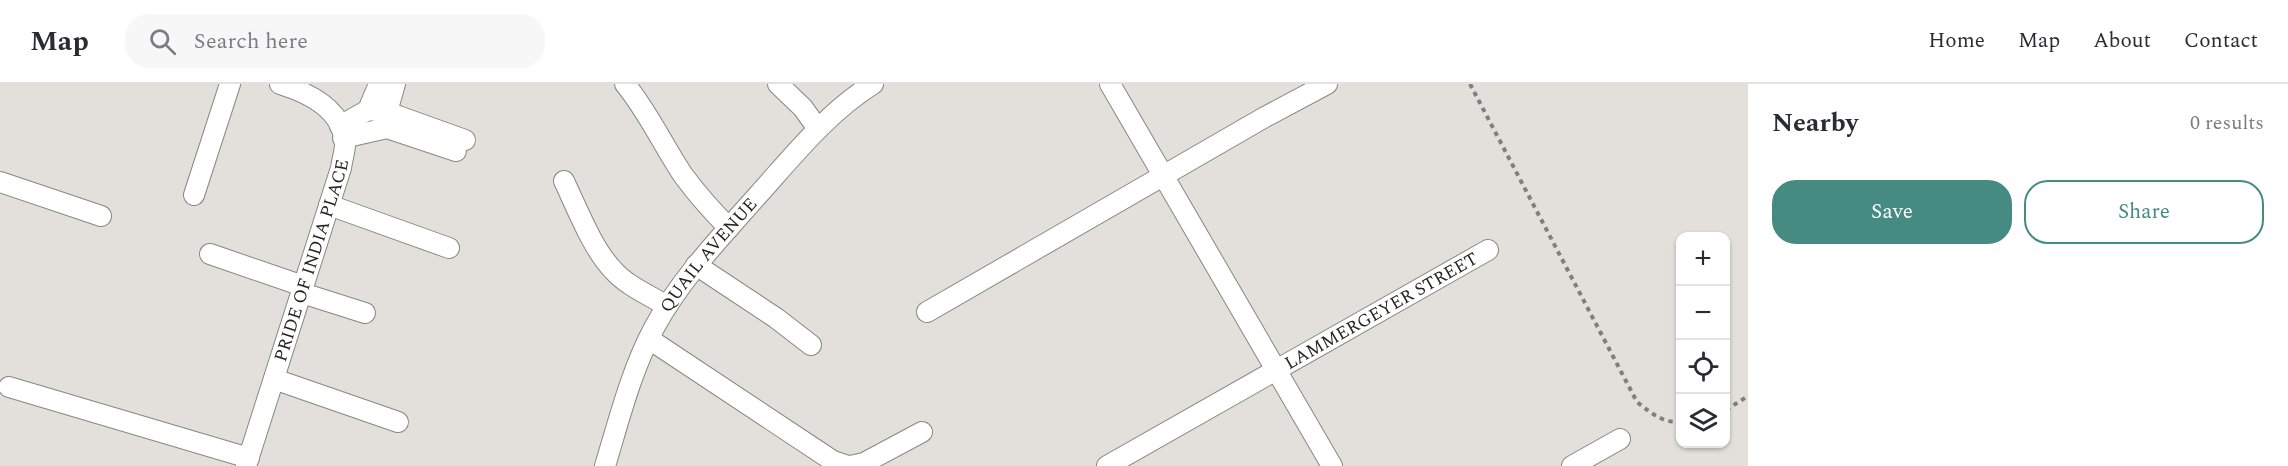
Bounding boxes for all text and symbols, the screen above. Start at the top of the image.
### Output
search box [125,14,545,68]
text: Map [30,20,89,63]
icon: search [146,25,179,58]
text: Search here [194,25,308,58]
text: Home [1928,25,1985,57]
text: Map [2018,25,2060,57]
text: About [2093,25,2151,57]
text: Contact [2184,25,2258,57]
text: Nearby [1772,103,1858,143]
text: 0 results [2190,108,2264,138]
street label: PRIDE OF INDIA PLACE [267,157,356,365]
button: Save [1772,180,2012,244]
button: Share [2024,180,2264,244]
street label: QUAIL AVENUE [653,191,764,318]
map controls [1676,232,1730,448]
button: + [1676,232,1730,286]
street label: LAMMERGEYER STREET [1280,245,1483,377]
button: − [1676,286,1730,340]
button: locate [1676,340,1730,394]
button: layers [1676,394,1730,448]

